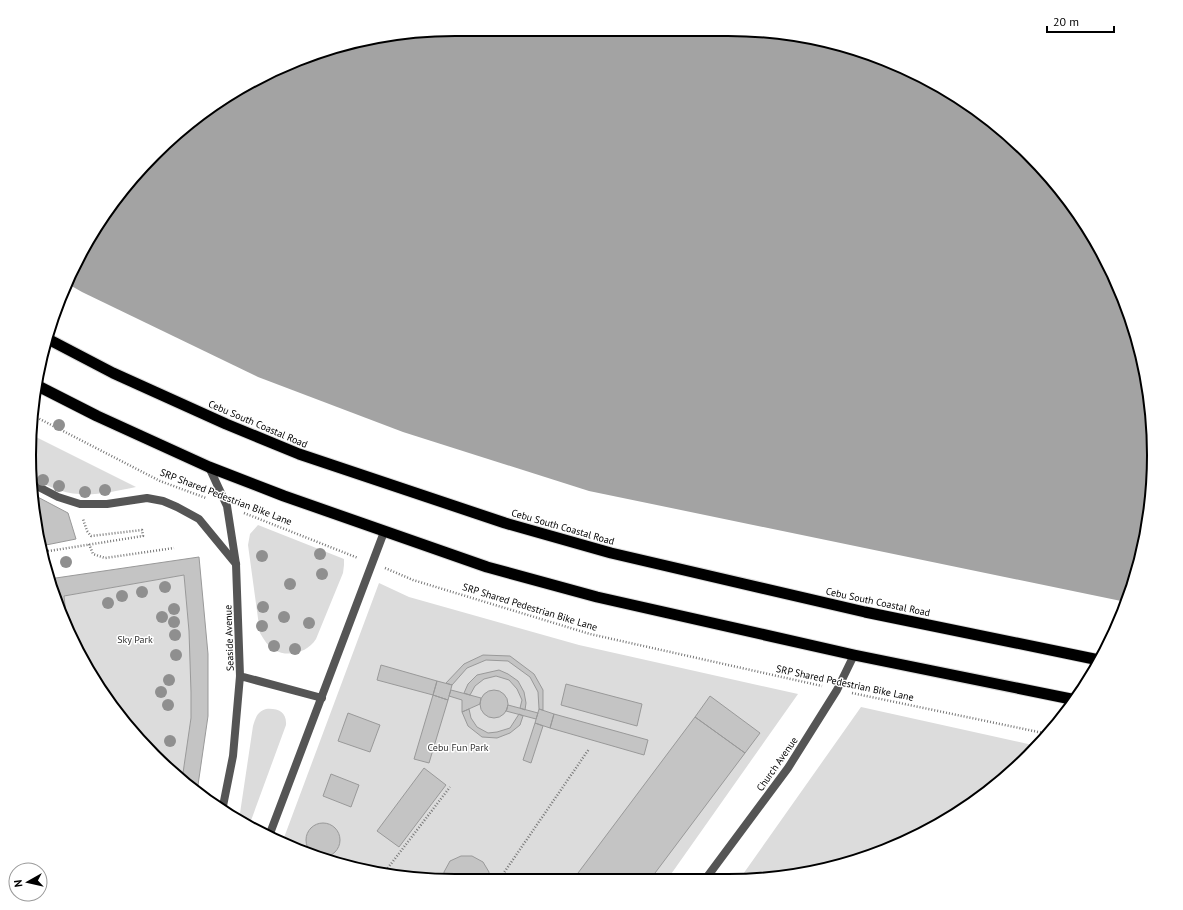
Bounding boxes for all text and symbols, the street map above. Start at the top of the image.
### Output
scale bar [1047,8,1114,34]
text: 20 m [1053,14,1079,29]
street label: Cebu South Coastal Road [206,397,310,451]
street label: SRP Shared Pedestrian Bike Lane [158,466,294,528]
street label: Cebu South Coastal Road [510,506,616,548]
street label: SRP Shared Pedestrian Bike Lane [461,580,599,634]
street label: Cebu South Coastal Road [825,585,931,619]
street label: Seaside Avenue [221,605,237,671]
park label: Sky Park [117,633,153,646]
street label: SRP Shared Pedestrian Bike Lane [775,662,915,704]
street label: Church Avenue [753,734,801,794]
park label: Cebu Fun Park [428,741,489,754]
north arrow [8,862,48,902]
text: N [11,879,26,888]

